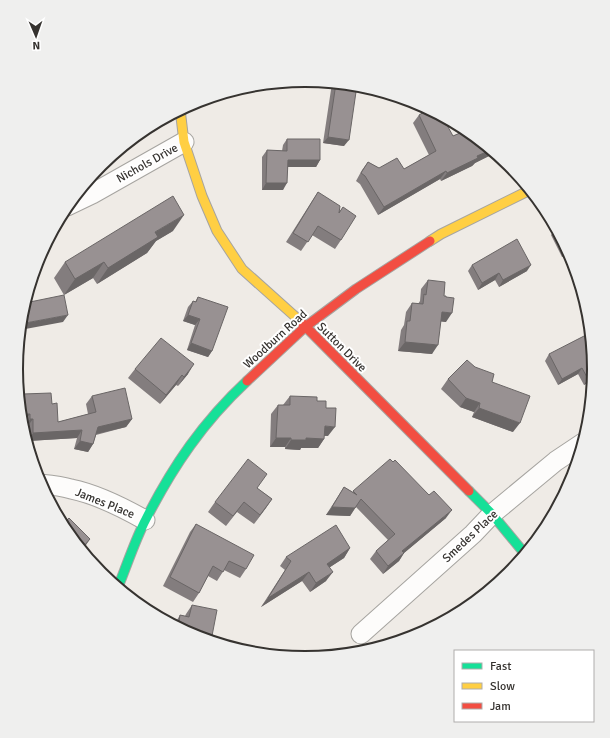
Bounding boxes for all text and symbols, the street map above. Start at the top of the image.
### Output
north arrow [16,16,56,56]
text: N [32,39,40,52]
street label: Nichols Drive [114,140,181,187]
street label: Woodburn Road [240,307,310,372]
street label: Sutton Drive [314,319,370,375]
street label: James Place [73,485,137,522]
street label: Smedes Place [439,507,501,566]
legend [454,650,594,722]
text: Fast [490,659,511,674]
text: Slow [490,679,515,694]
text: Jam [490,699,511,714]

